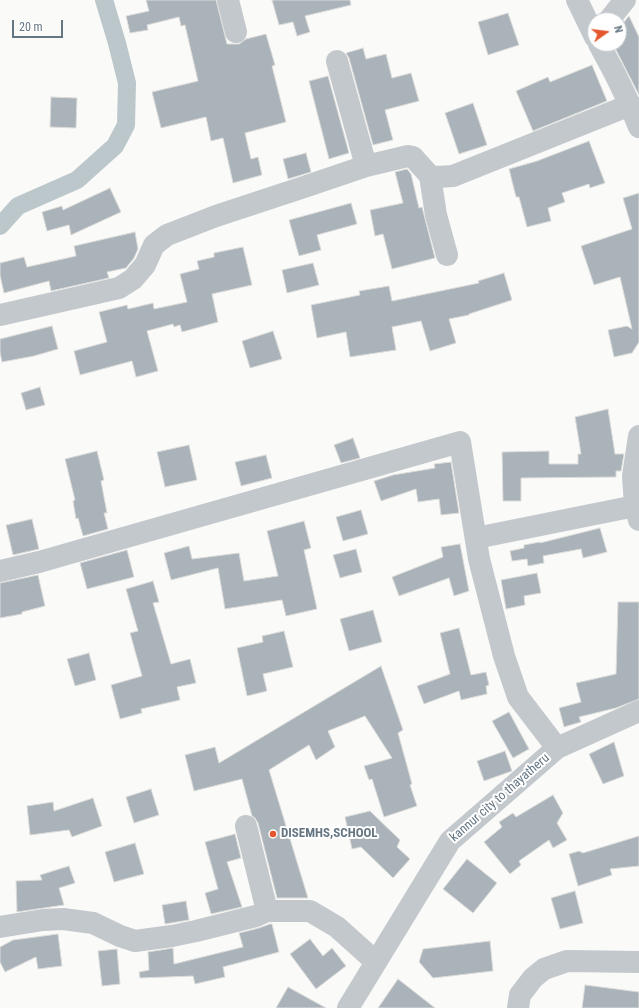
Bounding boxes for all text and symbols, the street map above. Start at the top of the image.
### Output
scale bar [14,12,65,38]
north arrow [587,12,627,52]
text: 20 m [19,20,43,34]
text: N [611,24,625,34]
street label: kannur city to thayatheru [447,751,553,845]
place label: DISEMHS,SCHOOL [281,826,378,842]
marker: DISEMHS,SCHOOL [268,829,278,839]

